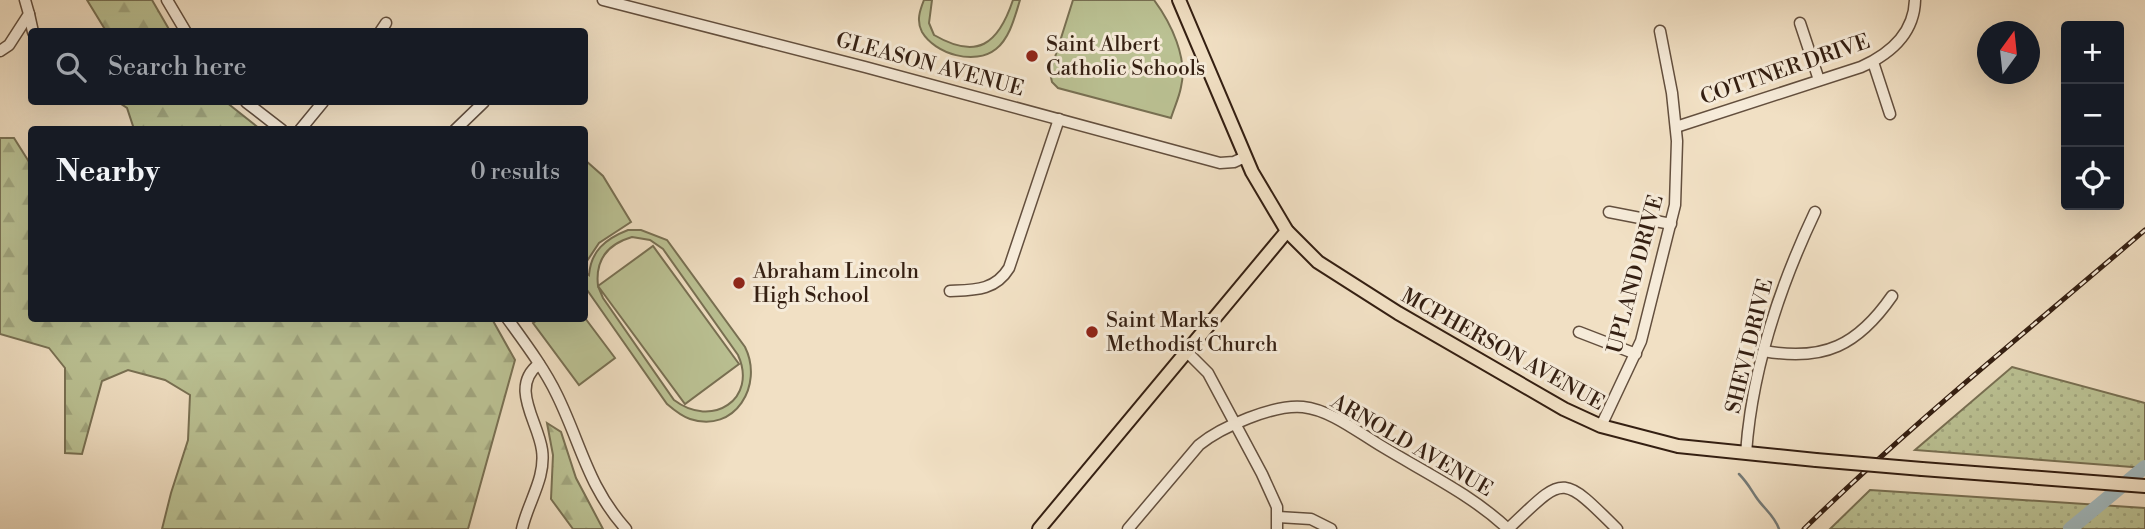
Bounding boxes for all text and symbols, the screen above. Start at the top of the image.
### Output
north arrow [1977,21,2040,84]
map controls [2061,21,2124,210]
button: + [2061,21,2124,84]
street label: GLEASON AVENUE [833,27,1027,103]
search box [28,28,588,105]
street label: COTTNER DRIVE [1697,29,1874,111]
place label: Saint Albert Catholic Schools [1046,32,1205,82]
icon: search [52,48,90,86]
marker: Saint Albert Catholic Schools [1024,48,1040,64]
text: Search here [108,51,247,83]
button: − [2061,84,2124,147]
button: locate [2061,147,2124,210]
text: Nearby [56,153,160,191]
text: 0 results [470,158,560,186]
street label: UPLAND DRIVE [1602,192,1670,357]
place label: Abraham Lincoln High School [752,259,919,309]
marker: Abraham Lincoln High School [731,275,747,291]
street label: SHEVI DRIVE [1721,276,1779,416]
street label: MCPHERSON AVENUE [1396,283,1609,417]
place label: Saint Marks Methodist Church [1106,308,1278,358]
marker: Saint Marks Methodist Church [1084,324,1100,340]
street label: ARNOLD AVENUE [1325,389,1497,503]

